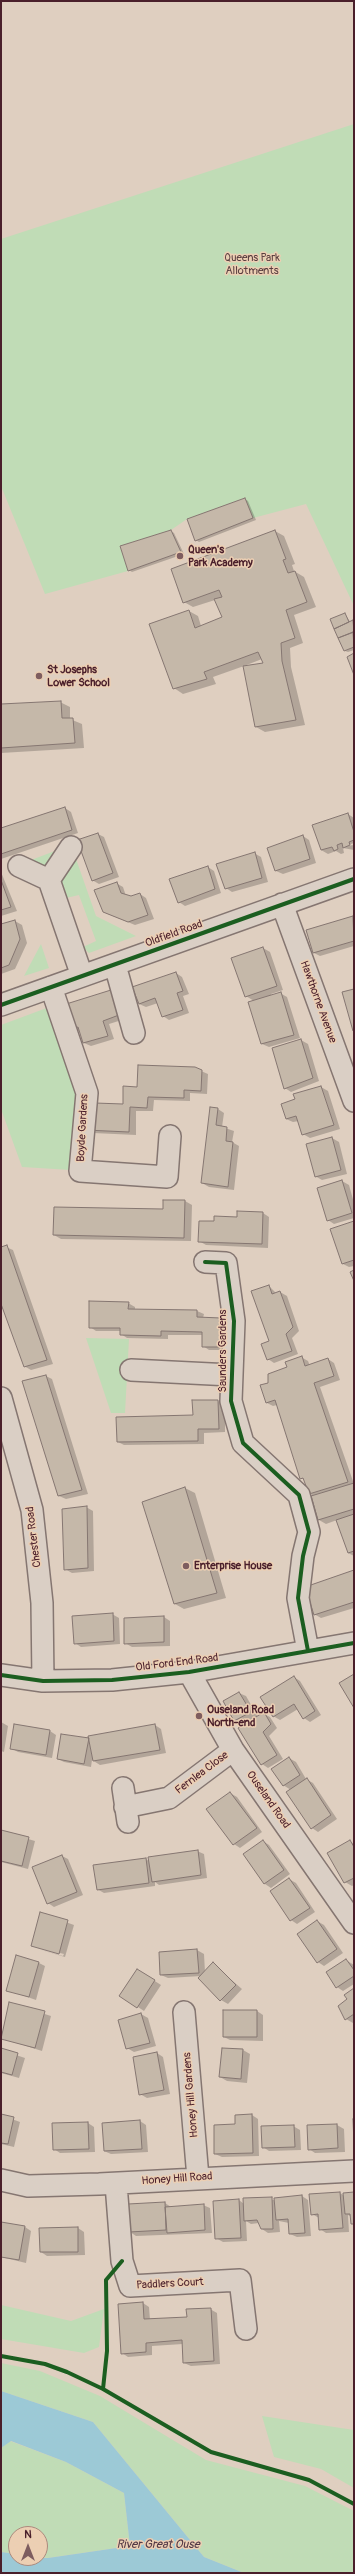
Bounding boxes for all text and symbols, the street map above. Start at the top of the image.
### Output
park label: Queens Park Allotments [224,251,280,277]
place label: Queen's Park Academy [188,543,253,569]
marker: Queen's Park Academy [175,551,185,561]
place label: St Josephs Lower School [47,663,110,689]
marker: St Josephs Lower School [34,671,44,681]
street label: Oldfield Road [144,918,204,950]
street label: Hawthorne Avenue [297,959,339,1045]
street label: Boyde Gardens [75,1094,91,1162]
street label: Saunders Gardens [216,1310,230,1392]
street label: Chester Road [24,1506,44,1568]
place label: Enterprise House [194,1559,272,1573]
marker: Enterprise House [181,1561,191,1571]
street label: Old Ford End Road [135,1651,219,1675]
place label: Ouseland Road North-end [207,1703,274,1729]
marker: Ouseland Road North-end [194,1711,204,1721]
street label: Fernlea Close [173,1749,231,1797]
street label: Ouseland Road [243,1769,293,1831]
street label: Honey Hill Gardens [181,2052,201,2138]
street label: Honey Hill Road [141,2170,213,2188]
street label: Paddlers Court [136,2276,204,2292]
north arrow [8,2526,48,2566]
text: N [24,2528,32,2541]
water label: River Great Ouse [116,2538,200,2552]

